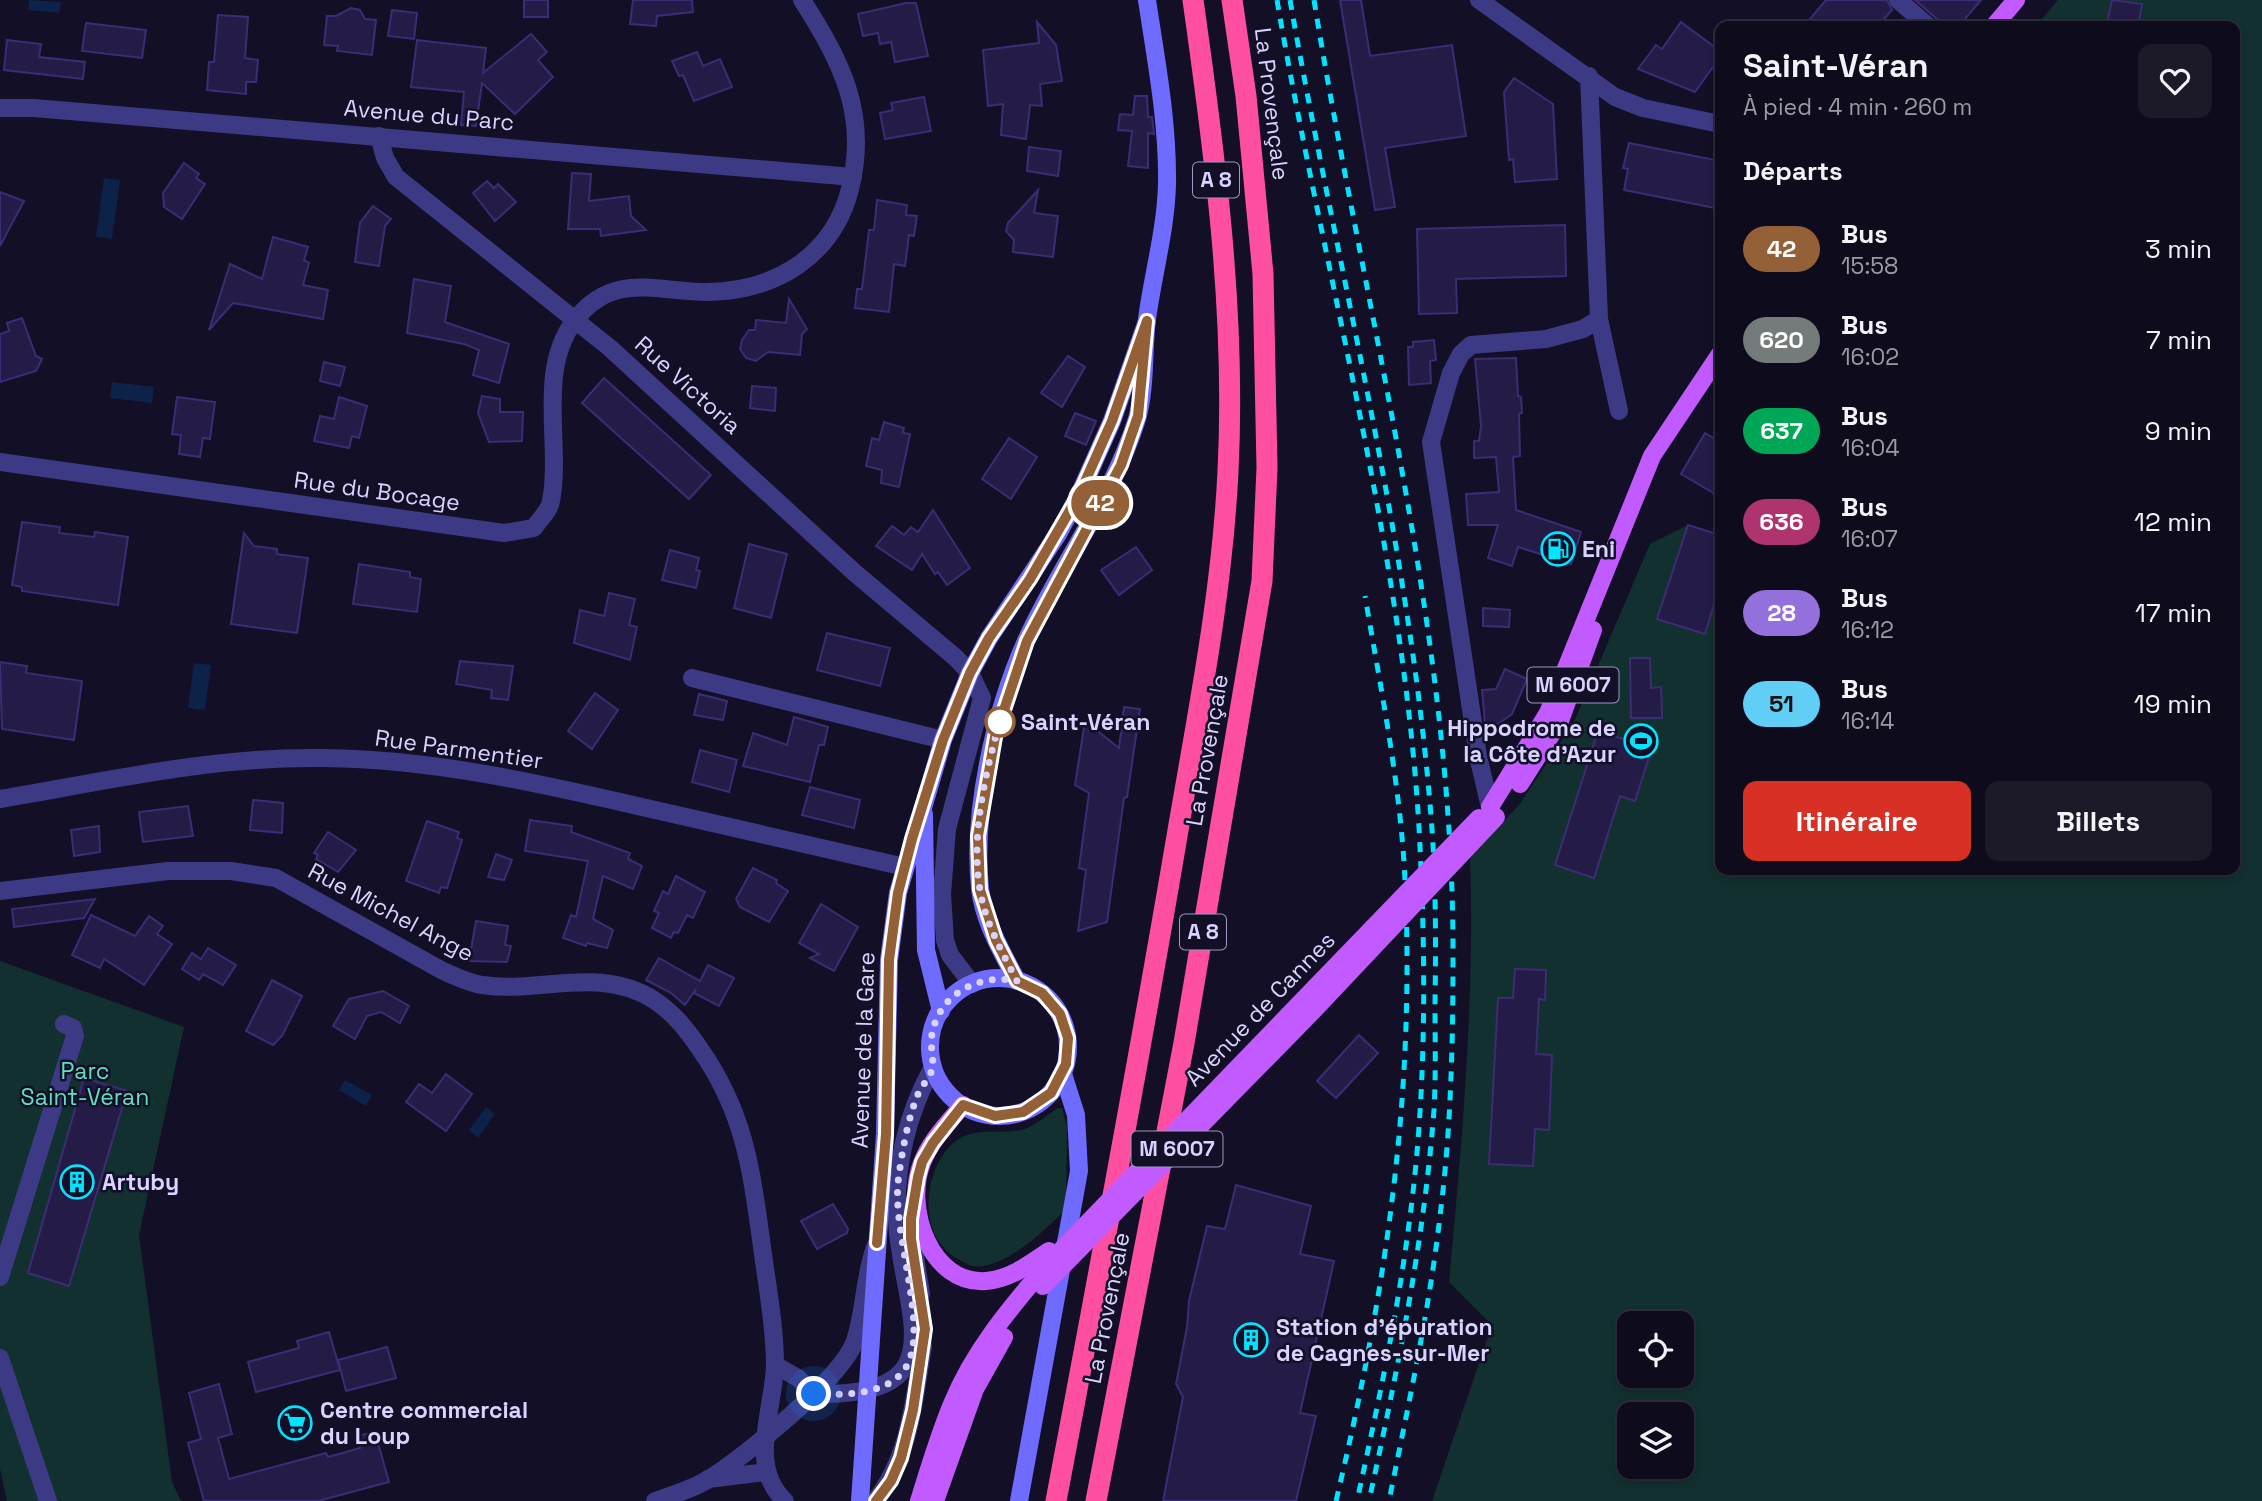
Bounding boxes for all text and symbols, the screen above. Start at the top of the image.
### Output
street label: La Provençale [1248,26,1296,182]
button: heart [2138,44,2212,118]
text: Saint-Véran [1743,45,1929,87]
text: À pied · 4 min · 260 m [1743,92,1972,122]
street label: Avenue du Parc [343,93,515,137]
text: Départs [1743,154,1843,188]
road number: A 8 [1193,162,1239,198]
text: Bus [1841,217,1888,251]
text: 3 min [2145,232,2212,266]
text: 42 [1767,233,1796,264]
text: 15:58 [1841,251,1898,281]
text: Bus [1841,308,1888,342]
text: 7 min [2146,323,2212,357]
text: 620 [1759,324,1804,355]
street label: Rue Victoria [629,329,747,441]
text: 16:02 [1841,342,1899,372]
text: Bus [1841,399,1888,433]
text: 9 min [2145,414,2212,448]
text: 637 [1760,415,1803,446]
text: 16:04 [1841,433,1900,463]
street label: Rue du Bocage [292,464,462,518]
line badge: 42 [1068,480,1132,526]
text: 42 [1085,487,1115,518]
text: Bus [1841,490,1888,524]
text: 12 min [2134,505,2212,539]
text: 636 [1759,506,1804,537]
text: 16:07 [1841,524,1898,554]
fuel station icon: Eni [1539,530,1577,568]
place label: Eni [1582,534,1615,564]
text: Bus [1841,581,1888,615]
text: 17 min [2135,596,2212,630]
text: 28 [1767,597,1796,628]
text: 16:12 [1841,615,1894,645]
road number: M 6007 [1528,668,1618,702]
street label: La Provençale [1179,672,1235,828]
text: Bus [1841,672,1888,706]
text: 19 min [2134,687,2212,721]
text: 51 [1769,688,1794,719]
text: 16:14 [1841,706,1895,736]
marker: Saint-Véran [985,707,1015,737]
place label: Saint-Véran [1021,707,1150,737]
place label: Hippodrome de la Côte d'Azur [1447,713,1616,769]
street label: Rue Parmentier [373,722,545,776]
sports icon: Hippodrome de la Côte d'Azur [1622,722,1660,760]
button: Itinéraire [1743,781,1971,861]
button: Billets [1985,781,2212,861]
street label: Rue Michel Ange [303,856,479,968]
road number: A 8 [1180,914,1226,950]
street label: Avenue de Cannes [1179,925,1341,1093]
street label: Avenue de la Gare [845,951,881,1149]
park label: Parc Saint-Véran [21,1056,149,1112]
road number: M 6007 [1132,1132,1222,1166]
building icon: Artuby [58,1163,96,1201]
place label: Artuby [102,1167,179,1197]
street label: La Provençale [1078,1230,1136,1386]
map controls [1617,1311,1694,1479]
button: locate [1617,1311,1694,1388]
place label: Station d’épuration de Cagnes-sur-Mer [1276,1312,1493,1368]
building icon: Station d’épuration de Cagnes-sur-Mer [1232,1321,1270,1359]
your location [796,1376,831,1411]
place label: Centre commercial du Loup [320,1395,528,1451]
button: layers [1617,1402,1694,1479]
supermarket icon: Centre commercial du Loup [276,1404,314,1442]

